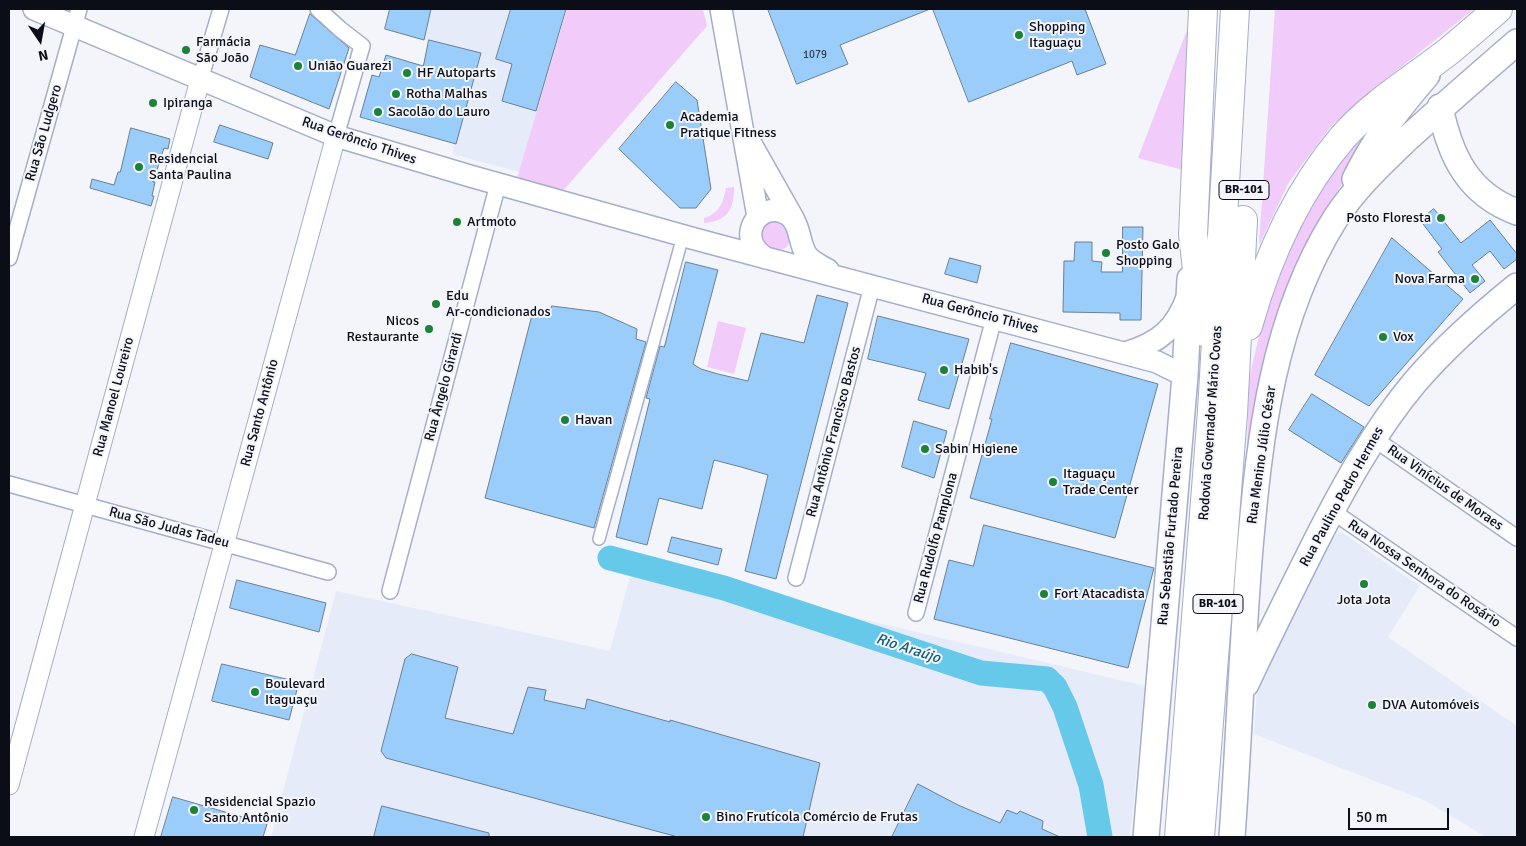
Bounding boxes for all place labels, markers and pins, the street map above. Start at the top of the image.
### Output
place label: Shopping Itaguaçu [1029,19,1085,52]
marker: Shopping Itaguaçu [1013,29,1025,41]
place label: Farmácia São João [196,34,251,66]
marker: Farmácia São João [180,44,192,56]
place label: União Guarezi [308,58,392,74]
marker: União Guarezi [292,60,304,72]
place label: HF Autoparts [417,65,496,81]
marker: HF Autoparts [401,67,413,79]
place label: Rotha Malhas [406,86,487,102]
marker: Rotha Malhas [390,88,402,100]
place label: Ipiranga [163,95,213,111]
marker: Ipiranga [147,97,159,109]
place label: Sacolão do Lauro [388,104,490,120]
marker: Sacolão do Lauro [372,106,384,118]
place label: Academia Pratique Fitness [680,109,776,142]
marker: Academia Pratique Fitness [664,119,676,131]
place label: Residencial Santa Paulina [149,151,232,184]
marker: Residencial Santa Paulina [133,161,145,173]
place label: Posto Floresta [1346,210,1431,226]
marker: Posto Floresta [1435,212,1447,224]
place label: Artmoto [467,214,516,230]
marker: Artmoto [451,216,463,228]
place label: Posto Galo Shopping [1116,237,1179,270]
marker: Posto Galo Shopping [1100,247,1112,259]
place label: Nova Farma [1394,271,1465,287]
marker: Nova Farma [1469,273,1481,285]
place label: Edu Ar-condicionados [446,288,551,321]
marker: Edu Ar-condicionados [430,298,442,310]
place label: Nicos Restaurante [346,313,419,346]
marker: Nicos Restaurante [423,323,435,335]
place label: Vox [1393,329,1414,345]
marker: Vox [1377,331,1389,343]
place label: Habib's [954,362,998,378]
marker: Habib's [938,364,950,376]
place label: Havan [575,412,612,428]
marker: Havan [559,414,571,426]
place label: Sabin Higiene [935,441,1018,457]
marker: Sabin Higiene [919,443,931,455]
place label: Itaguaçu Trade Center [1063,466,1139,498]
marker: Itaguaçu Trade Center [1047,476,1059,488]
marker: Jota Jota [1358,578,1370,590]
place label: Fort Atacadista [1054,586,1145,602]
marker: Fort Atacadista [1038,588,1050,600]
place label: Jota Jota [1337,592,1391,608]
place label: Boulevard Itaguaçu [265,676,325,709]
marker: Boulevard Itaguaçu [249,686,261,698]
place label: DVA Automóveis [1382,697,1479,713]
marker: DVA Automóveis [1366,699,1378,711]
place label: Residencial Spazio Santo Antônio [204,794,316,826]
marker: Residencial Spazio Santo Antônio [188,804,200,816]
place label: Bino Frutícola Comércio de Frutas [716,809,918,825]
marker: Bino Frutícola Comércio de Frutas [700,811,712,823]

